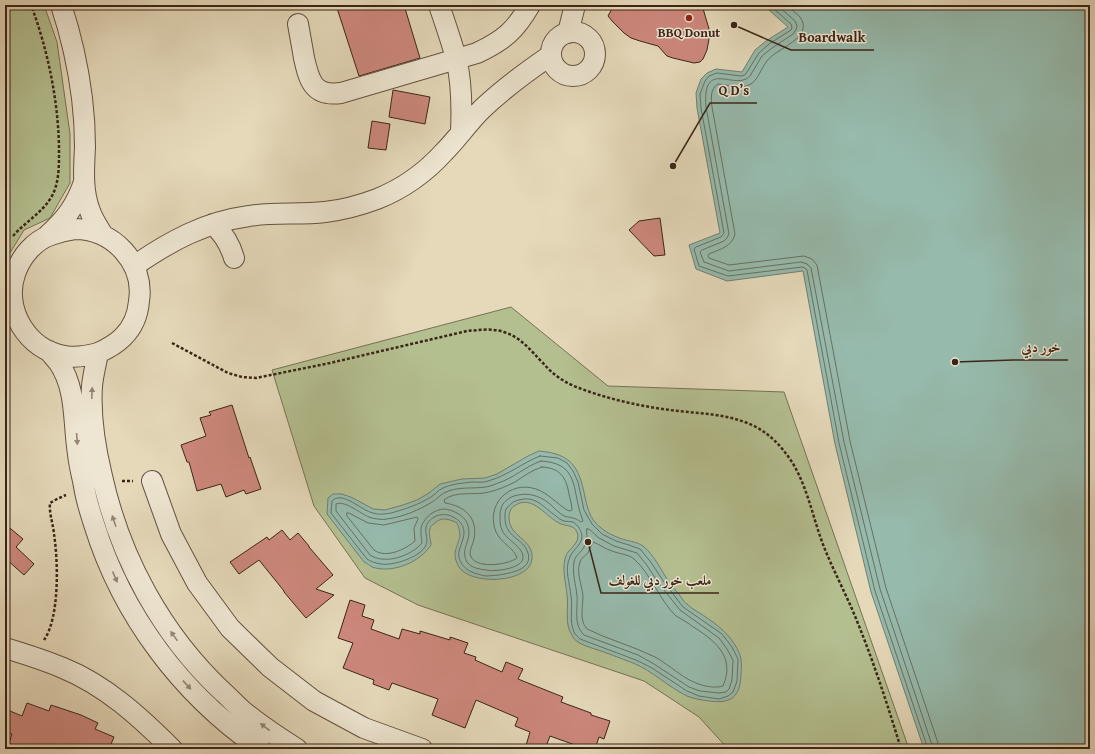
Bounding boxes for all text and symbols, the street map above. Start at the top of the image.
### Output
marker: BBQ Donut [684,13,694,23]
place label: BBQ Donut [658,23,720,42]
callout: Boardwalk [791,24,874,50]
text: Boardwalk [799,27,867,47]
callout: Q D’s [710,77,757,103]
text: Q D’s [719,80,749,100]
callout: خور دبي [1013,334,1068,360]
text: خور دبي [1020,337,1061,359]
one-way arrow [89,386,95,399]
one-way arrow [73,433,80,445]
one-way arrow [111,515,117,527]
callout: ملعب خور دبي للغولف [601,567,719,593]
text: ملعب خور دبي للغولف [609,570,711,592]
one-way arrow [112,572,118,583]
one-way arrow [170,631,178,641]
one-way arrow [182,680,192,690]
one-way arrow [260,724,270,732]

